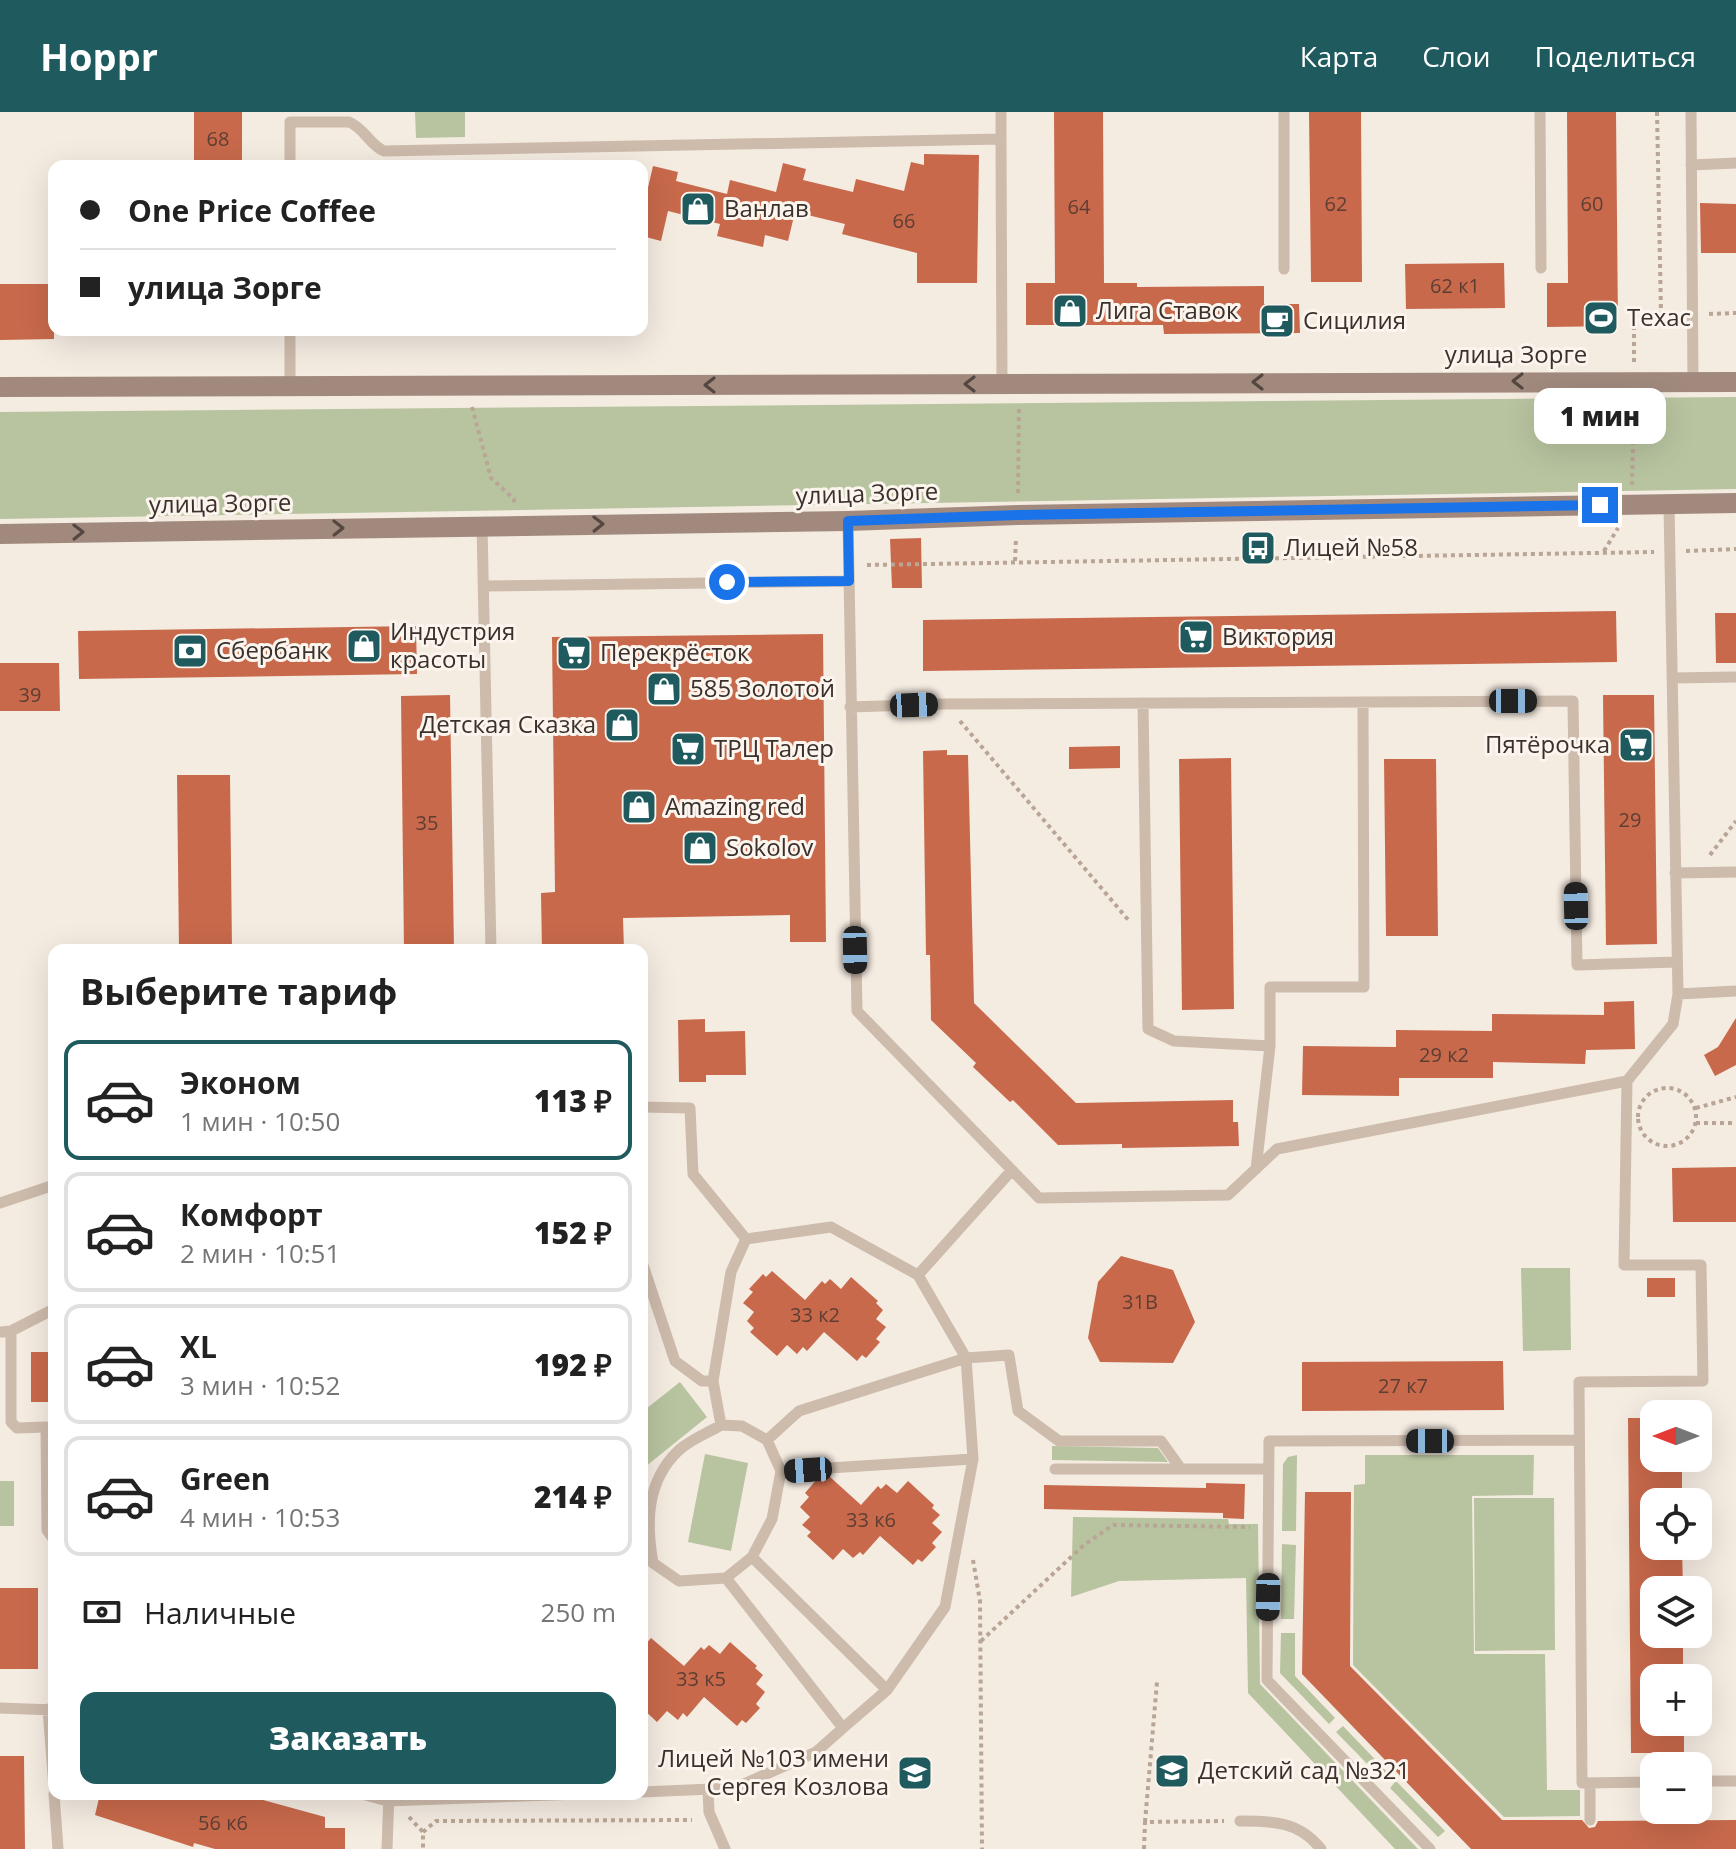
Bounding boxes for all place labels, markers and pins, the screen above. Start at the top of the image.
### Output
shop icon: Ванлав [679,190,717,228]
place label: Ванлав [724,191,809,224]
shop icon: Лига Ставок [1051,292,1089,330]
place label: Лига Ставок [1096,293,1239,326]
sports icon: Техас [1582,299,1620,337]
place label: Техас [1627,300,1691,333]
cafe icon: Сицилия [1258,302,1296,340]
place label: Сицилия [1303,303,1406,336]
bus stop icon: Лицей №58 [1239,529,1277,567]
place label: Лицей №58 [1284,530,1418,563]
place label: Индустрия красоты [390,614,515,675]
supermarket icon: Виктория [1177,618,1215,656]
place label: Виктория [1222,619,1334,652]
shop icon: Индустрия красоты [345,627,383,665]
bank icon: Сбербанк [171,632,209,670]
place label: Сбербанк [216,633,329,666]
supermarket icon: Перекрёсток [555,634,593,672]
place label: Перекрёсток [600,635,750,668]
shop icon: 585 Золотой [645,670,683,708]
place label: 585 Золотой [690,671,835,704]
shop icon: Детская Сказка [603,706,641,744]
place label: Детская Сказка [420,707,596,740]
supermarket icon: Пятёрочка [1617,726,1655,764]
place label: Пятёрочка [1485,727,1610,760]
supermarket icon: ТРЦ Талер [669,730,707,768]
place label: ТРЦ Талер [714,731,834,764]
shop icon: Amazing red [620,788,658,826]
place label: Amazing red [665,789,805,822]
shop icon: Sokolov [681,829,719,867]
place label: Sokolov [726,830,813,863]
place label: Лицей №103 имени Сергея Козлова [658,1741,889,1802]
school or university icon: Детский сад №321 [1153,1752,1191,1790]
place label: Детский сад №321 [1198,1753,1410,1786]
school or university icon: Лицей №103 имени Сергея Козлова [896,1754,934,1792]

